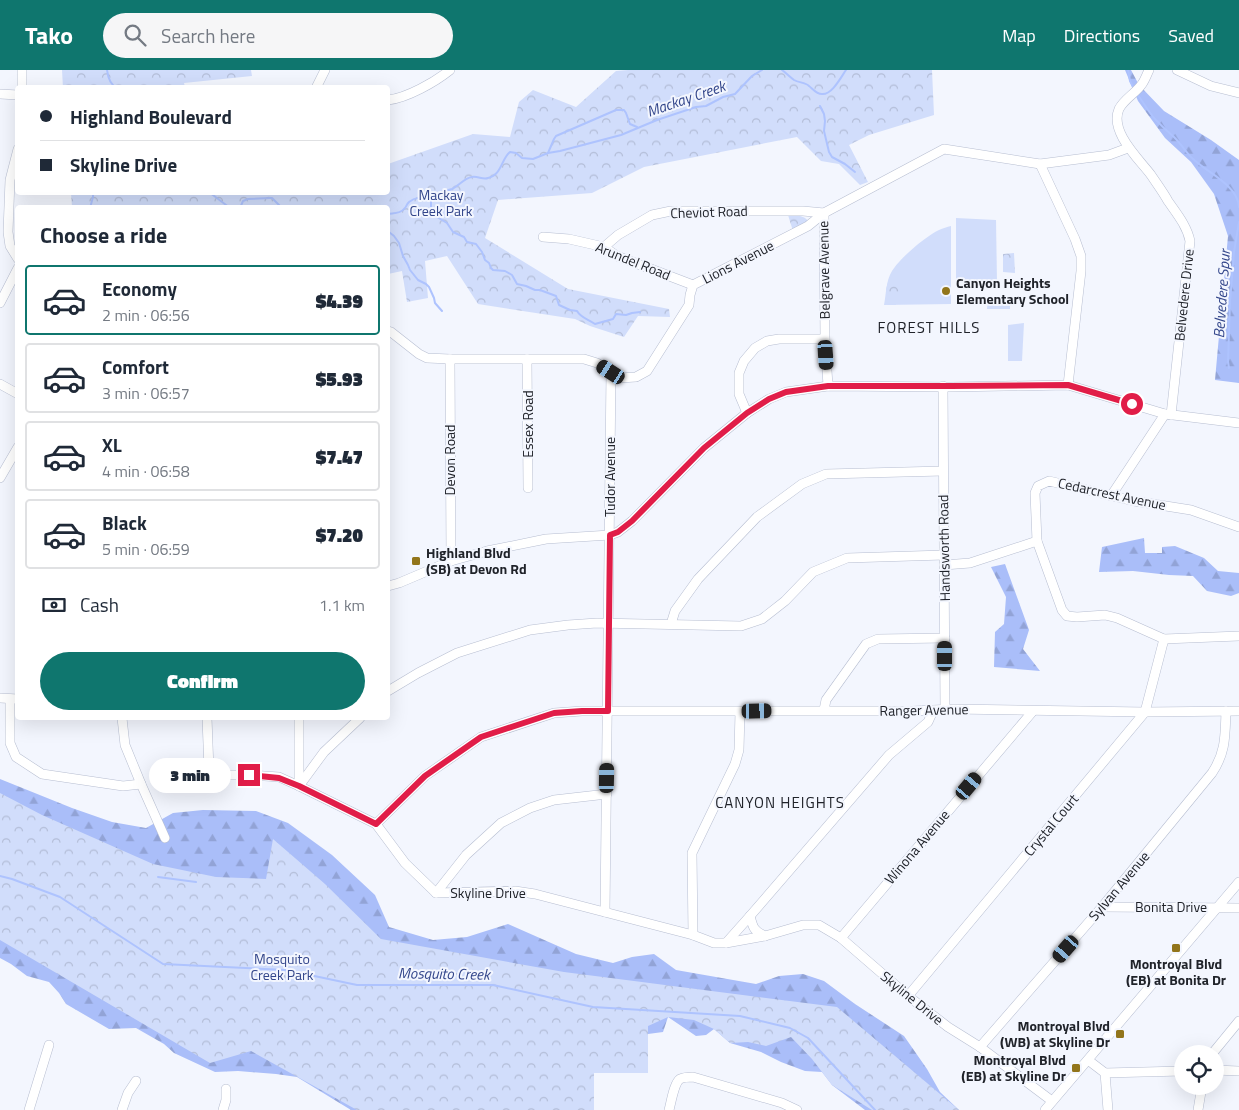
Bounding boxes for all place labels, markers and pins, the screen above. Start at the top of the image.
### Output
place label: Canyon Heights Elementary School [956,272,1069,309]
marker: Canyon Heights Elementary School [940,285,952,297]
place label: Highland Blvd (SB) at Devon Rd [426,542,527,579]
marker: Highland Blvd (SB) at Devon Rd [410,555,422,567]
marker: Montroyal Blvd (EB) at Bonita Dr [1170,942,1182,954]
place label: Montroyal Blvd (EB) at Bonita Dr [1126,953,1226,990]
place label: Montroyal Blvd (WB) at Skyline Dr [1000,1015,1110,1052]
marker: Montroyal Blvd (WB) at Skyline Dr [1114,1028,1126,1040]
place label: Montroyal Blvd (EB) at Skyline Dr [961,1049,1066,1086]
marker: Montroyal Blvd (EB) at Skyline Dr [1070,1062,1082,1074]

